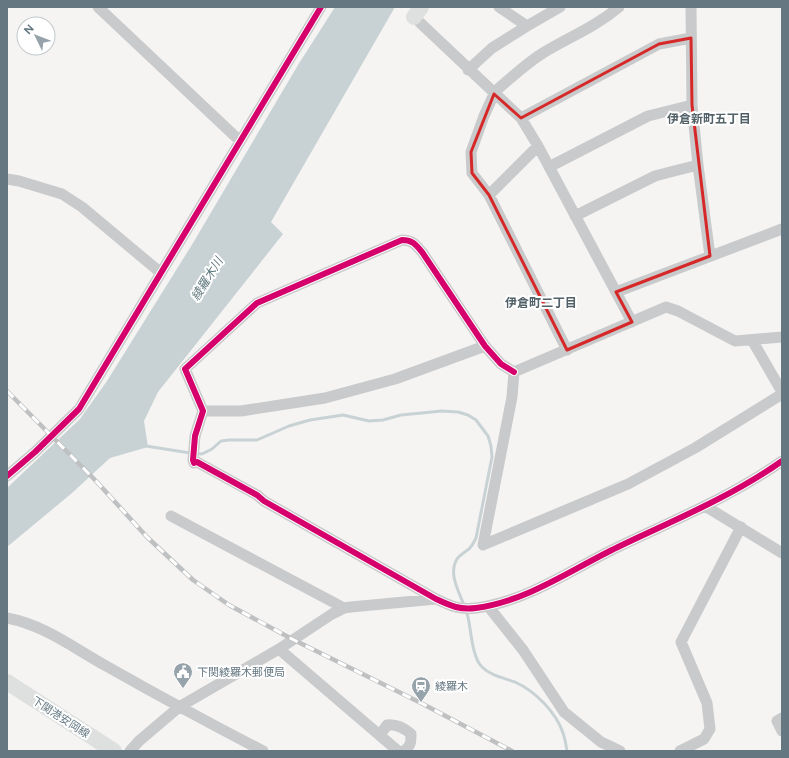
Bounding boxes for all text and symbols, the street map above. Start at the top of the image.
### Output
north arrow [16,16,56,56]
text: N [21,22,37,37]
district label: 伊倉新町五丁目 [667,112,751,126]
water label: 綾羅木川 [188,253,227,303]
district label: 伊倉町二丁目 [505,296,577,310]
public building icon: 下関綾羅木郵便局 [172,661,194,689]
place label: 下関綾羅木郵便局 [197,666,285,679]
station icon: 綾羅木 [410,675,432,703]
place label: 綾羅木 [435,680,468,693]
street label: 下関港安岡線 [30,694,92,741]

